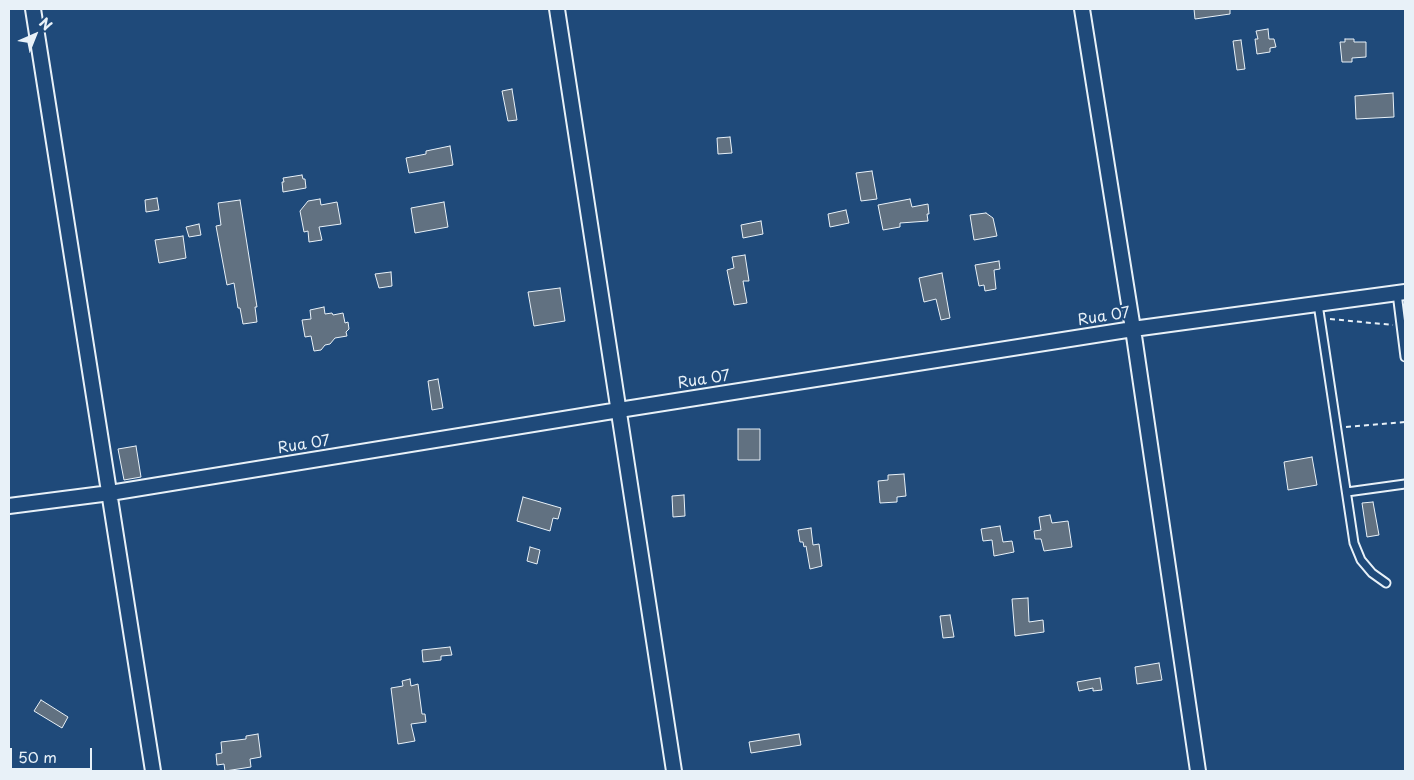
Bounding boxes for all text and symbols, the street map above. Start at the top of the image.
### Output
north arrow [10,10,60,60]
text: N [34,12,57,35]
street label: Rua 07 [1077,304,1131,330]
street label: Rua 07 [677,367,731,393]
street label: Rua 07 [277,432,331,458]
scale bar [12,738,95,770]
text: 50 m [18,745,57,768]

